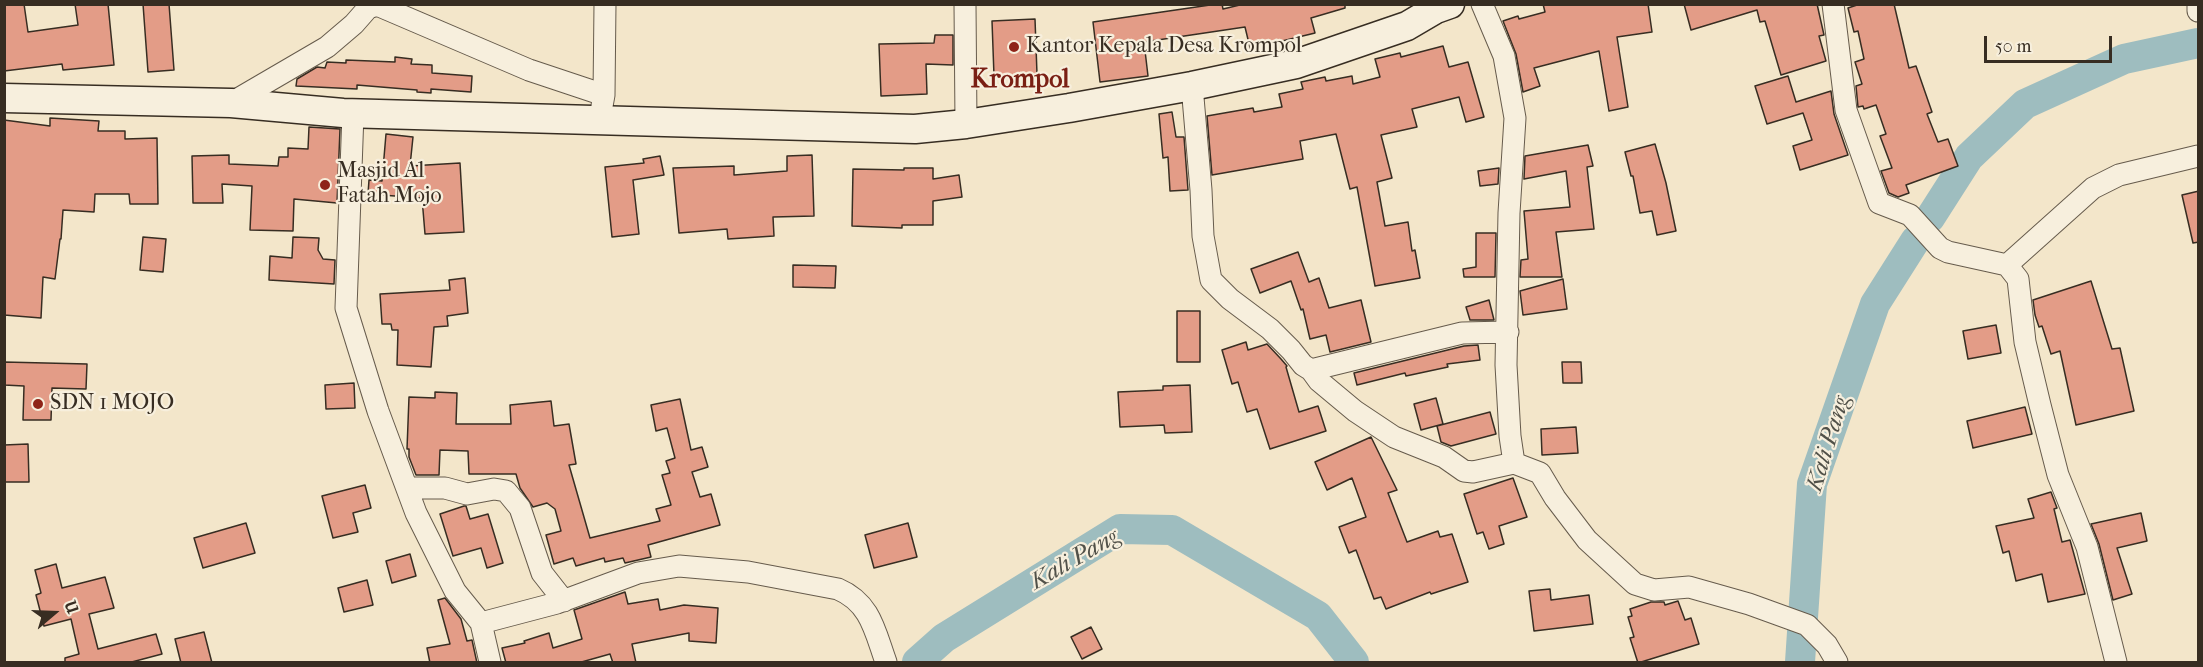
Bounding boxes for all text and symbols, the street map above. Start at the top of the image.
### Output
scale bar [1987,24,2114,62]
place label: Kantor Kepala Desa Krompol [1026,34,1302,60]
text: 50 m [1995,36,2031,57]
marker: Kantor Kepala Desa Krompol [1007,40,1021,54]
district label: Krompol [971,65,1069,97]
place label: Masjid Al Fatah Mojo [337,159,442,210]
marker: Masjid Al Fatah Mojo [318,178,332,192]
place label: SDN 1 MOJO [50,391,174,417]
water label: Kali Pang [1801,393,1857,495]
marker: SDN 1 MOJO [31,397,45,411]
water label: Kali Pang [1025,523,1125,597]
north arrow [24,583,84,643]
text: U [60,598,82,616]

